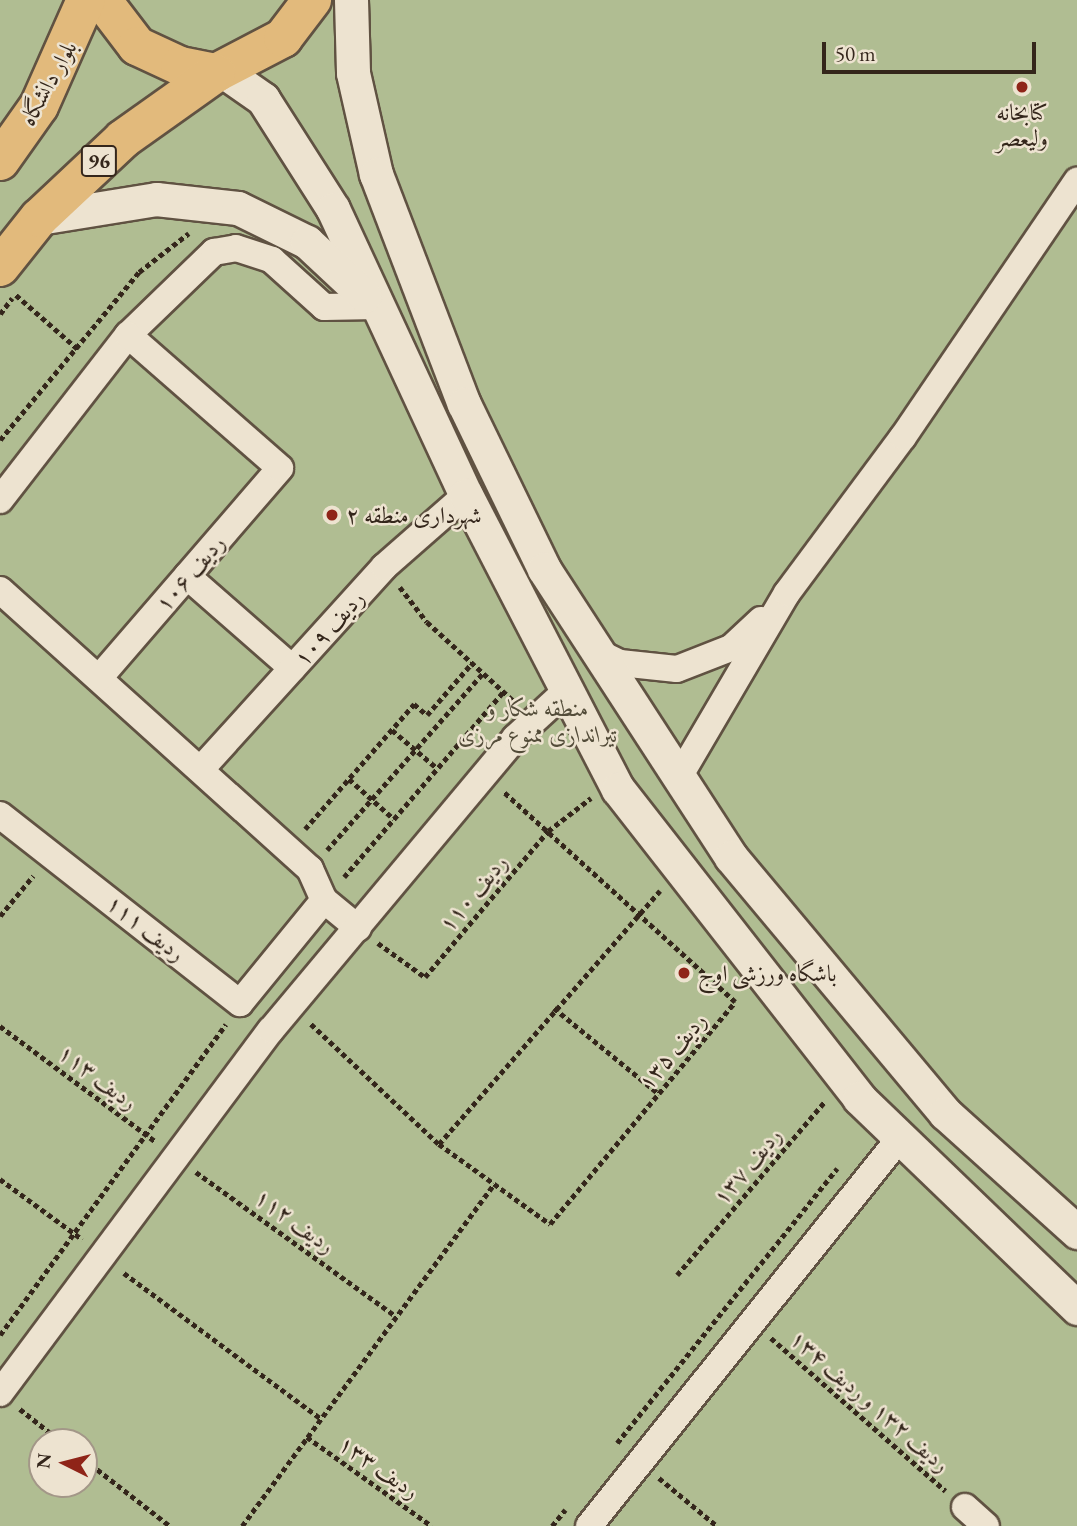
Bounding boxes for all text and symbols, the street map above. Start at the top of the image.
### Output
scale bar [825,28,1038,72]
street label: بلوار دانشگاه [13,36,83,130]
text: 50 m [835,40,876,67]
marker: کتابخانه ولیعصر [1014,79,1030,95]
place label: کتابخانه ولیعصر [996,98,1048,152]
road number: 96 [80,144,118,178]
place label: شهرداری منطقه ۲ [346,501,482,529]
marker: شهرداری منطقه ۲ [324,507,340,523]
street label: ردیف ۱۰۶ [149,529,231,617]
street label: ردیف ۱۰۹ [288,585,370,671]
park label: منطقه شکار و تیراندازی ممنوع مرزی [458,694,618,748]
street label: ردیف ۱۱۰ [433,849,513,937]
street label: ردیف ۱۱۱ [101,889,191,967]
place label: باشگاه ورزشی اوج [698,959,837,987]
marker: باشگاه ورزشی اوج [676,965,692,981]
street label: ردیف ۱۳۵ [632,1007,712,1095]
street label: ردیف ۱۱۳ [53,1038,143,1116]
street label: ردیف ۱۳۷ [707,1122,787,1210]
street label: ردیف ۱۱۲ [250,1183,340,1259]
street label: ردیف ۱۳۲ و ردیف ۱۳۴ [785,1324,955,1478]
north arrow [28,1428,98,1498]
street label: ردیف ۱۳۳ [333,1429,425,1505]
text: N [30,1452,57,1470]

